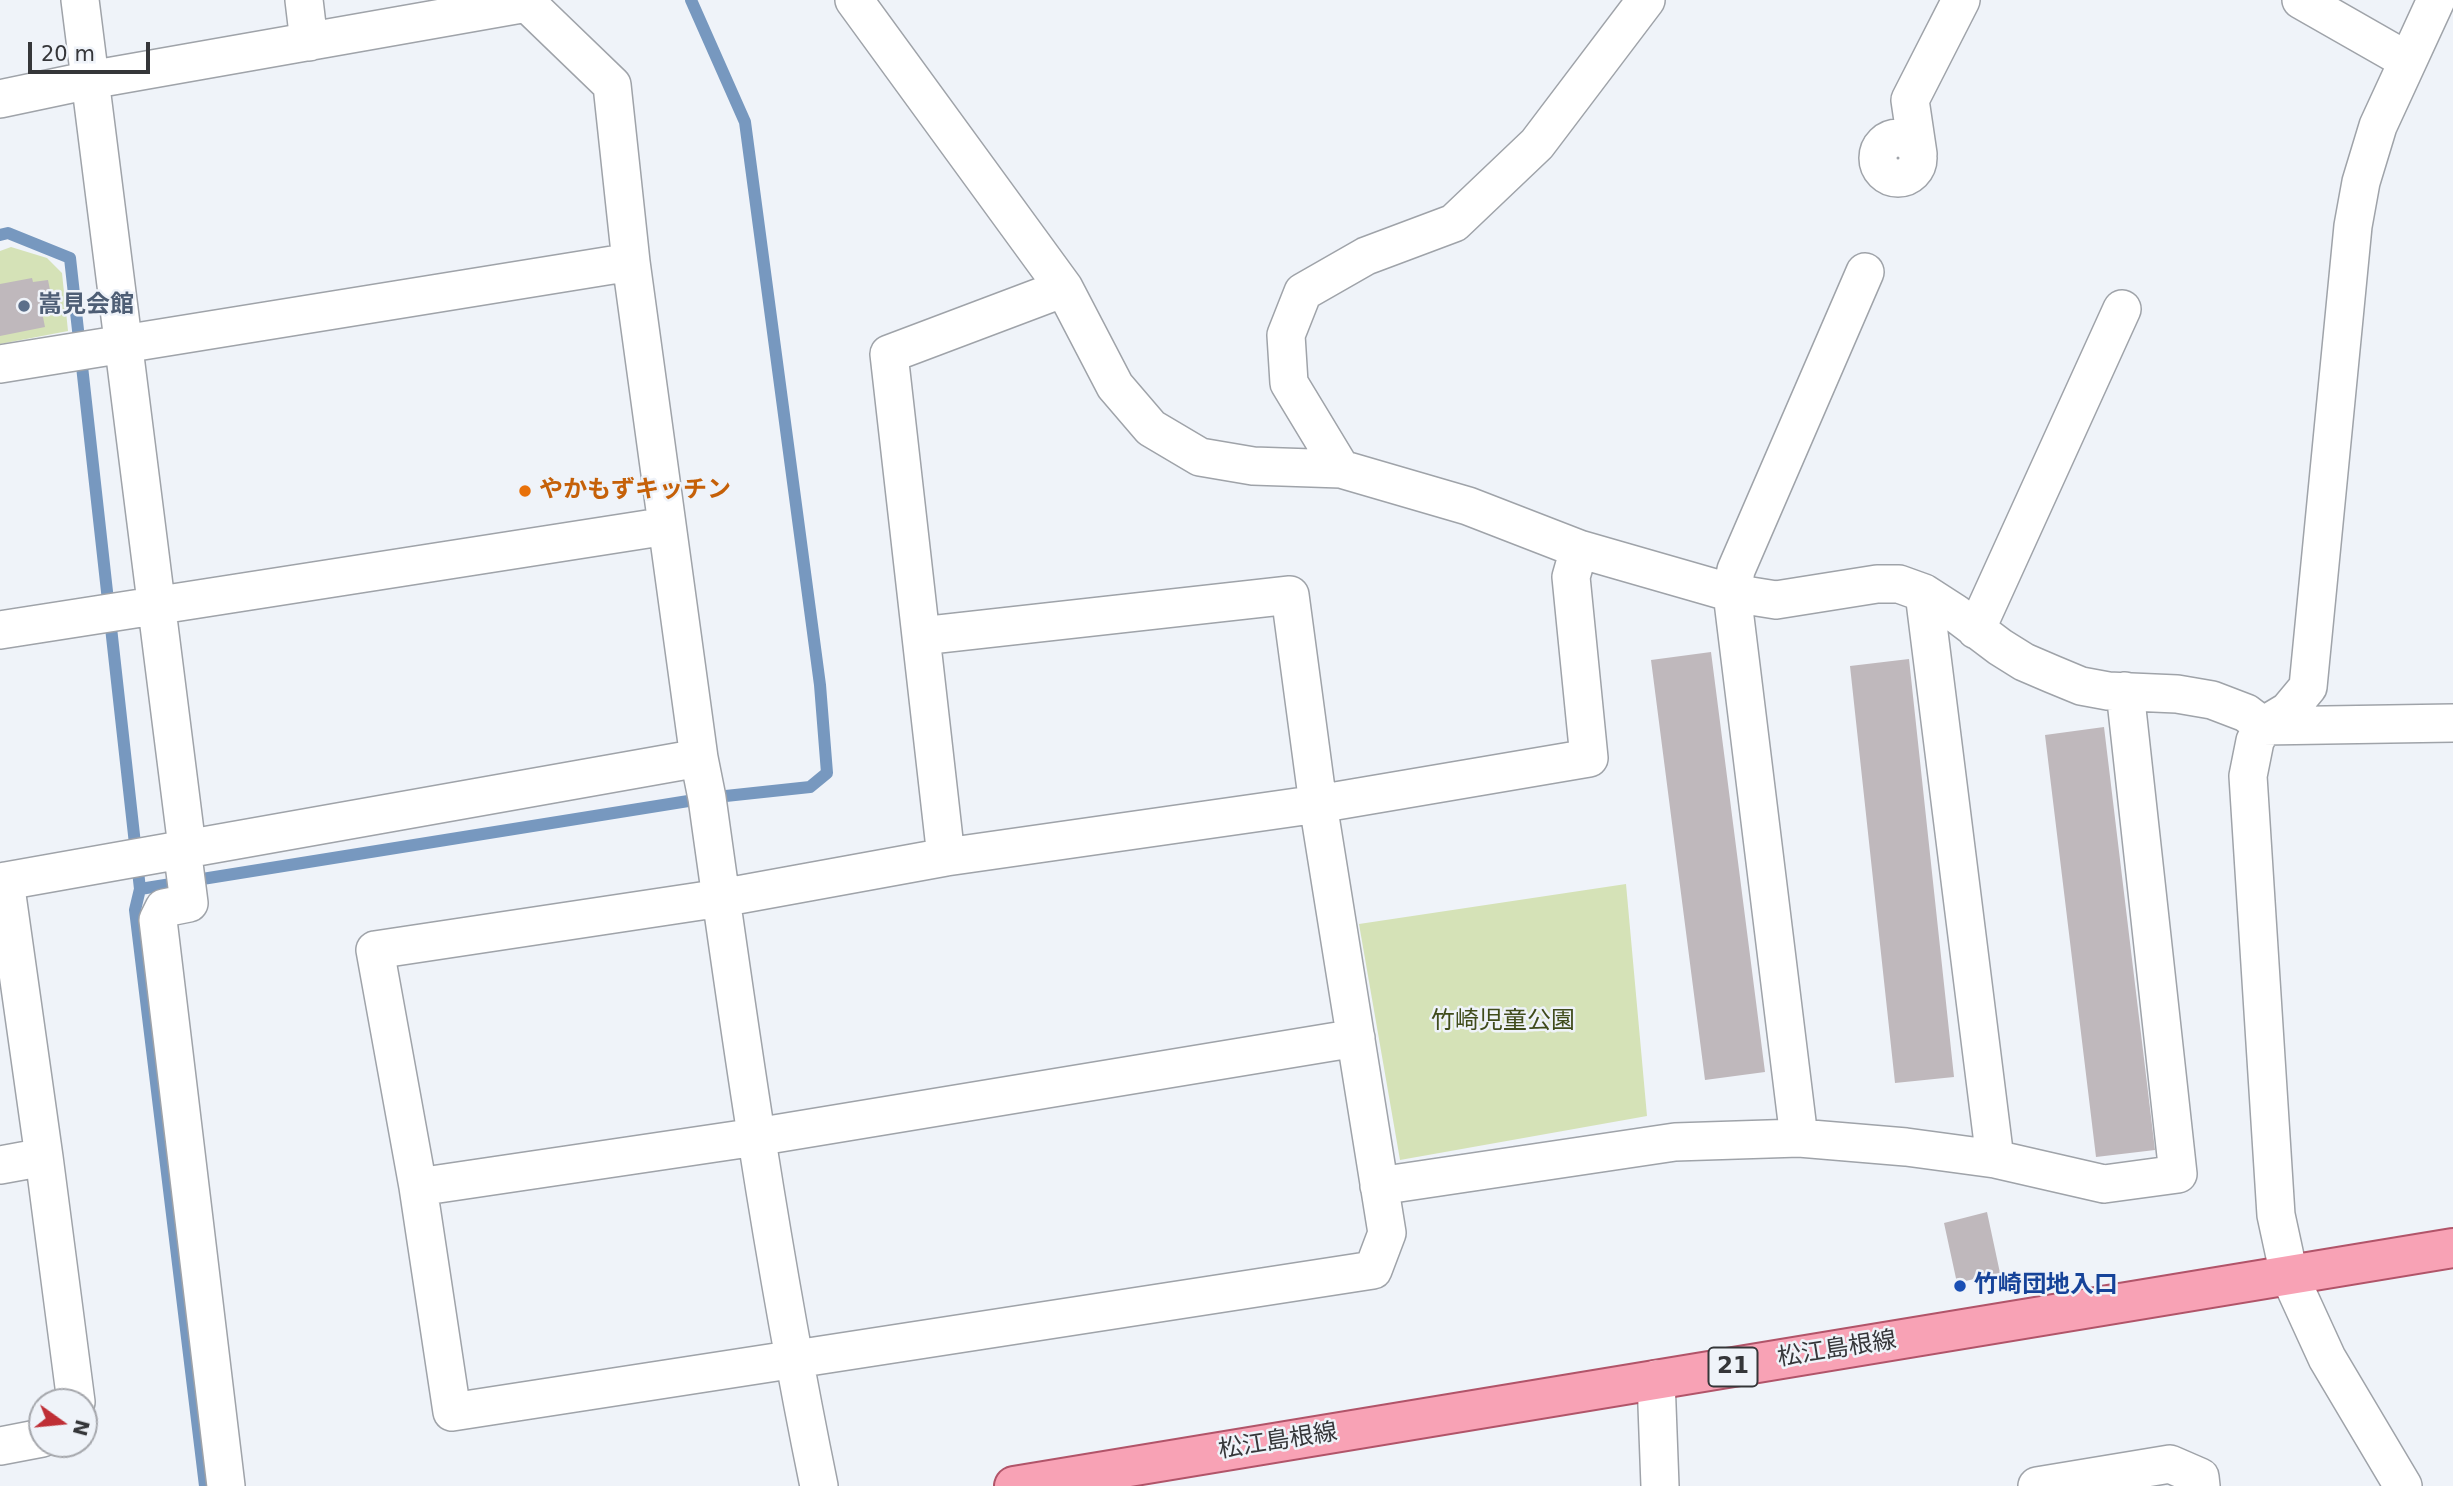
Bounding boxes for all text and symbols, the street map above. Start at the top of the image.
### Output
scale bar [32,28,154,72]
text: 20 m [41,42,95,66]
place label: 嵩見会館 [38,292,134,320]
marker: 嵩見会館 [16,298,32,314]
place label: やかもずキッチン [539,477,731,505]
marker: やかもずキッチン [517,483,533,499]
park label: 竹崎児童公園 [1431,1008,1575,1036]
place label: 竹崎団地入口 [1974,1272,2118,1300]
marker: 竹崎団地入口 [1952,1278,1968,1294]
street label: 松江島根線 [1775,1326,1899,1374]
road number: 21 [1708,1348,1758,1386]
north arrow [28,1388,98,1458]
text: N [69,1417,94,1438]
street label: 松江島根線 [1216,1418,1340,1466]

